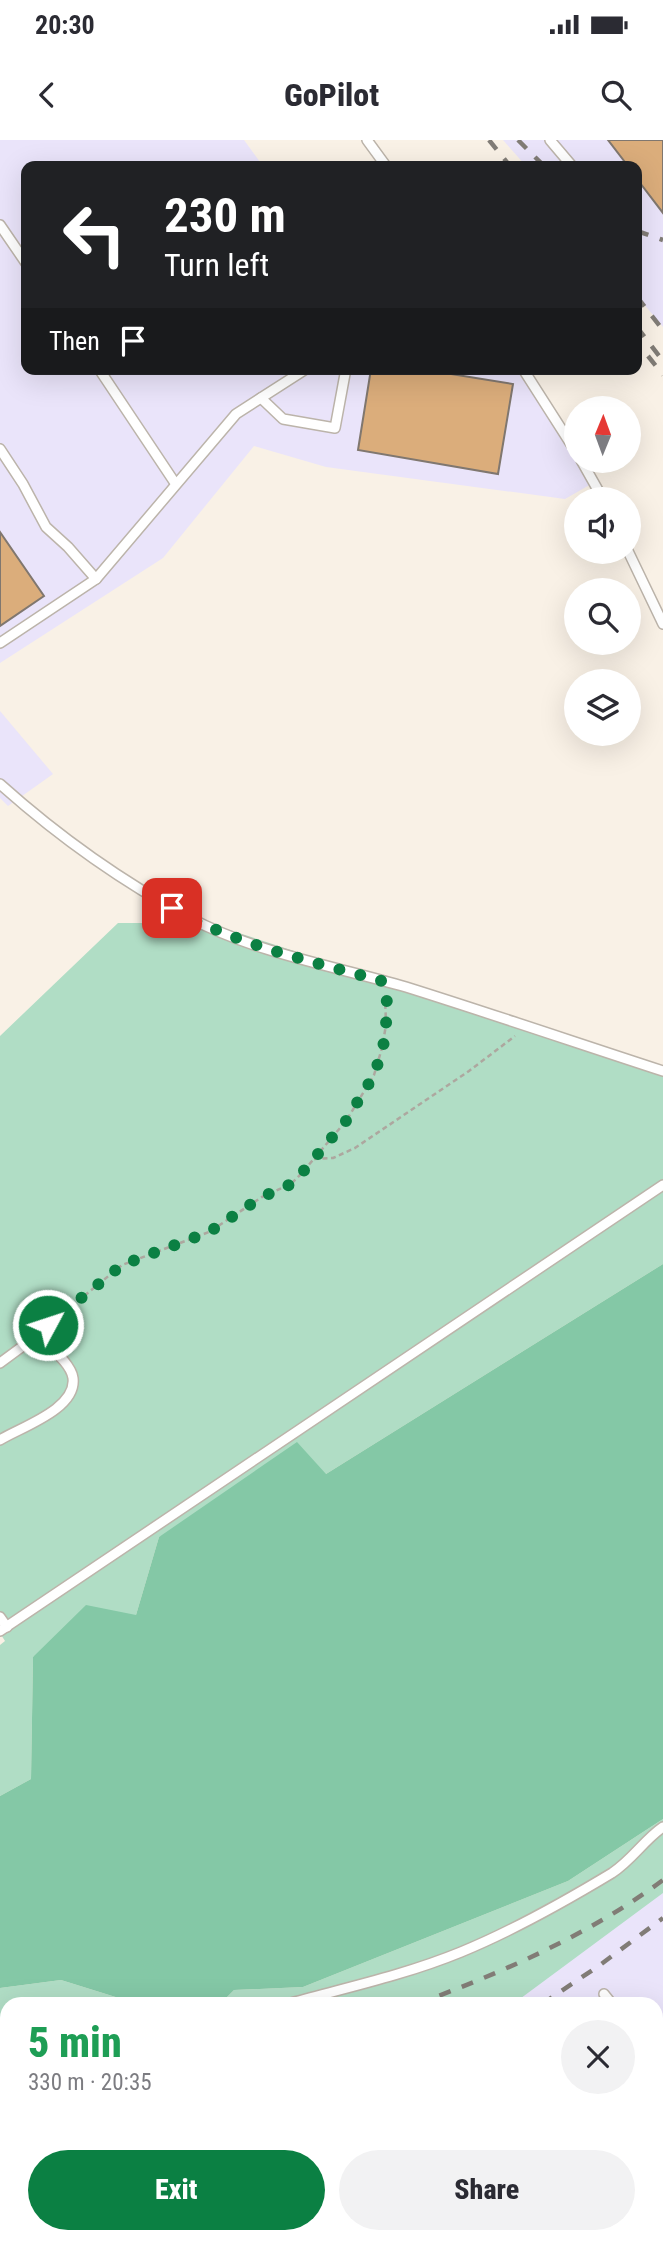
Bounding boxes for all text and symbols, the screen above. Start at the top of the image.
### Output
text: 20:30 [35,10,95,40]
icon: back [28,76,66,114]
text: GoPilot [284,76,379,114]
icon: search [597,76,635,114]
text: 230 m [164,187,286,244]
icon: left [49,189,140,280]
text: Turn left [164,246,269,284]
icon: arrive [114,322,152,360]
text: Then [49,326,100,356]
north arrow [564,396,640,472]
map controls [564,396,641,746]
button: sound [564,487,641,564]
button: search [564,578,641,655]
button: layers [564,669,641,746]
pin [142,878,202,938]
icon: arrive [153,889,191,927]
position arrow [11,1288,85,1362]
text: 5 min [28,2018,122,2067]
button: close [561,2020,635,2094]
text: 330 m · 20:35 [28,2069,152,2096]
button: Exit [28,2150,325,2230]
button: Share [339,2150,635,2230]

